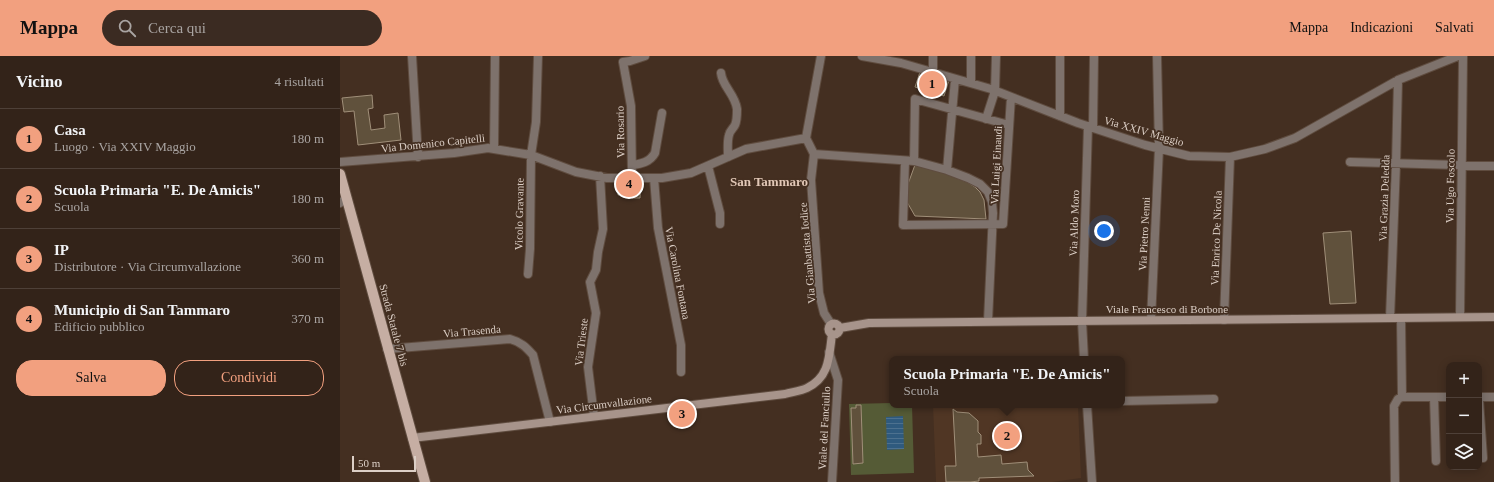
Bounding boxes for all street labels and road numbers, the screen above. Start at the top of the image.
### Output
street label: Via Rosario [614,105,626,158]
street label: Via XXIV Maggio [1103,114,1186,148]
street label: Via Luigi Einaudi [988,125,1004,205]
street label: Via Domenico Capitelli [380,132,486,154]
street label: Via Ugo Foscolo [1443,148,1457,223]
street label: Via Grazia Deledda [1376,154,1392,242]
street label: Vicolo Gravante [512,178,526,250]
street label: Via Aldo Moro [1067,189,1081,256]
street label: Via Enrico De Nicola [1208,190,1224,286]
street label: Via Pietro Nenni [1136,197,1152,271]
street label: Via Gianbattista Iodice [797,202,817,304]
street label: Via Carolina Fontana [663,226,693,320]
street label: Strada Statale 7 bis [377,283,411,367]
street label: Viale Francesco di Borbone [1106,303,1228,315]
street label: Via Trieste [572,317,590,367]
street label: Via Trasenda [443,322,501,339]
street label: Viale del Fanciullo [816,385,832,470]
street label: Via Circumvallazione [556,392,653,416]

